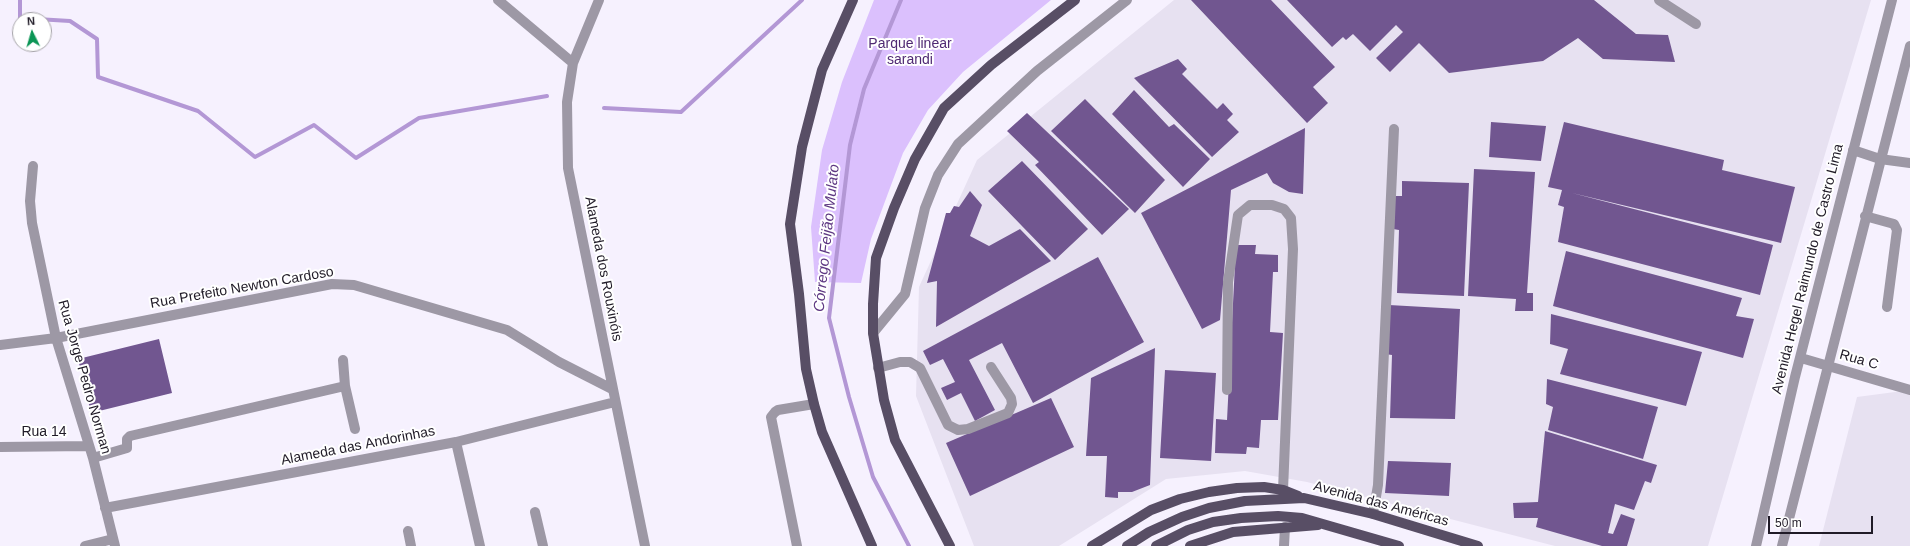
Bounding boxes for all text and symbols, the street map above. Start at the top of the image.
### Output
north arrow [12,12,52,52]
text: N [27,15,36,27]
park label: Parque linear sarandi [868,36,952,68]
street label: Avenida Hegel Raimundo de Castro Lima [1769,142,1847,396]
water label: Córrego Feijão Mulato [810,163,844,313]
street label: Alameda dos Rouxinóis [581,195,625,343]
street label: Rua Prefeito Newton Cardoso [149,264,335,312]
street label: Rua Jorge Pedro Norman [54,298,114,456]
street label: Rua C [1838,346,1880,374]
street label: Alameda das Andorinhas [280,423,436,469]
street label: Rua 14 [21,424,67,440]
street label: Avenida das Américas [1312,478,1450,530]
scale bar [1770,508,1875,534]
text: 50 m [1775,516,1802,530]

